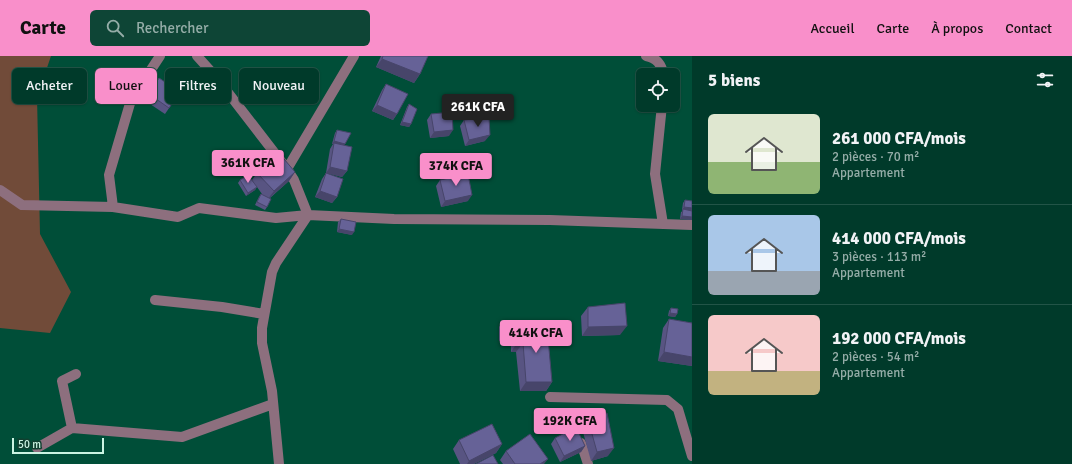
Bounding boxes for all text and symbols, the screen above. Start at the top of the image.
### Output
search box [90,10,370,46]
text: Carte [20,16,66,40]
icon: search [104,17,126,39]
text: Rechercher [136,19,209,37]
text: Accueil [810,20,855,37]
text: Carte [877,20,909,37]
text: À propos [931,20,983,37]
text: Contact [1005,20,1052,37]
chip: Acheter [12,68,87,104]
chip: Louer [95,68,157,104]
chip: Filtres [165,68,231,104]
chip: Nouveau [239,68,319,104]
map controls [636,68,680,112]
button: locate [636,68,680,112]
icon: filters [1034,69,1056,91]
text: 5 biens [708,70,760,91]
pin: 261K CFA [437,94,519,128]
text: 261K CFA [451,99,505,115]
text: 261 000 CFA/mois [832,128,966,149]
icon: home [740,130,788,178]
text: 2 pièces · 70 m² [832,149,919,165]
pin: 361K CFA [207,150,289,184]
pin: 374K CFA [415,153,497,187]
text: 361K CFA [221,155,275,171]
text: 374K CFA [429,158,483,174]
text: Appartement [832,165,905,181]
text: 414 000 CFA/mois [832,228,966,249]
icon: home [740,231,788,279]
text: 3 pièces · 113 m² [832,249,926,265]
text: Appartement [832,265,905,281]
pin: 414K CFA [495,320,577,354]
text: 414K CFA [509,325,563,341]
text: 192 000 CFA/mois [832,328,966,349]
icon: home [740,331,788,379]
text: 2 pièces · 54 m² [832,349,919,365]
text: Appartement [832,365,905,381]
pin: 192K CFA [529,408,611,442]
text: 192K CFA [543,413,597,429]
scale bar [12,436,104,455]
text: 50 m [18,438,41,451]

